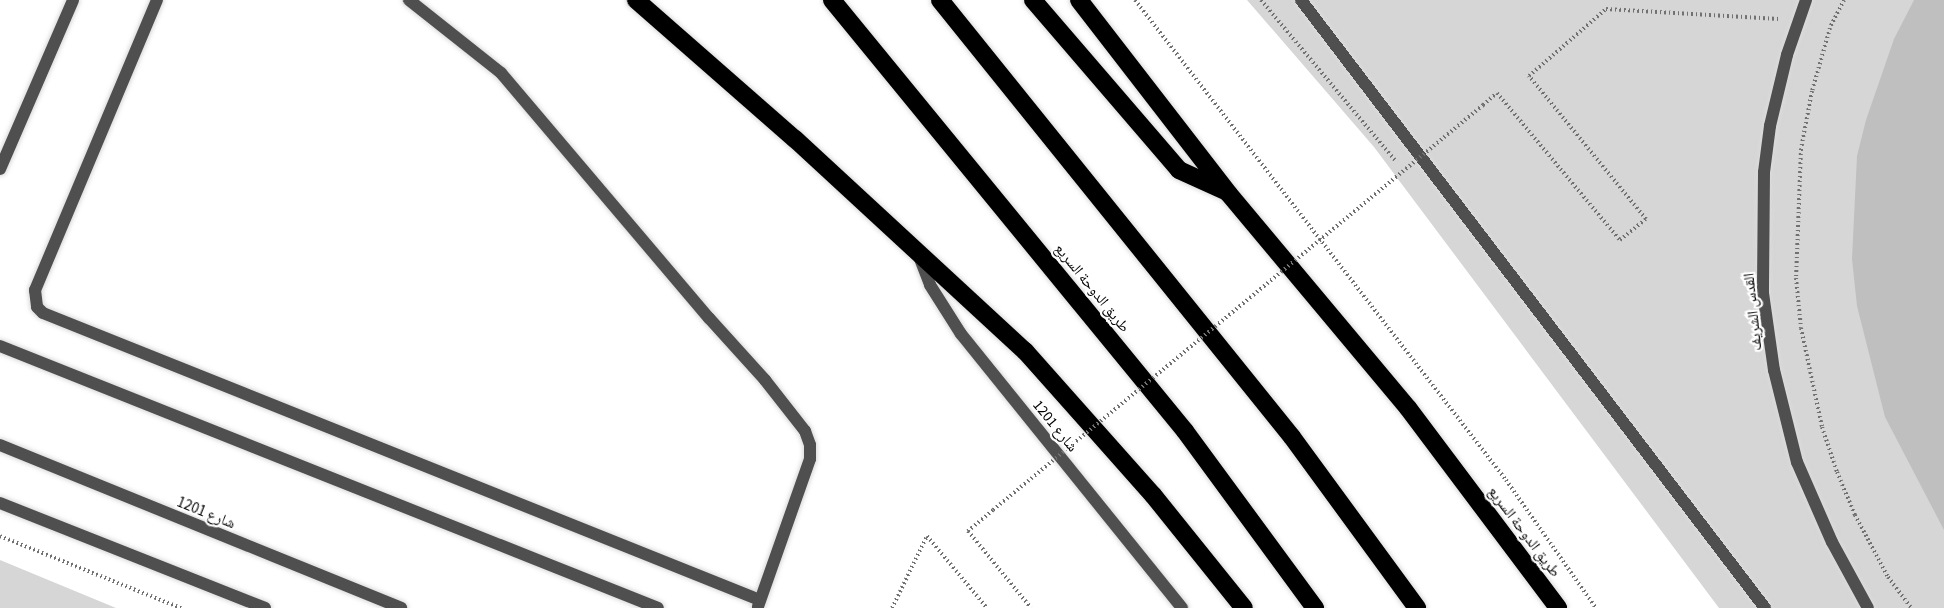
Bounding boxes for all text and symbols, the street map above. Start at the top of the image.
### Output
street label: طريق الدوحة السريع [1051,240,1133,336]
street label: القدس الشريف [1740,272,1766,352]
street label: شارع 1201 [1029,397,1081,455]
street label: طريق الدوحة السريع [1484,483,1564,581]
street label: شارع 1201 [174,493,238,533]

